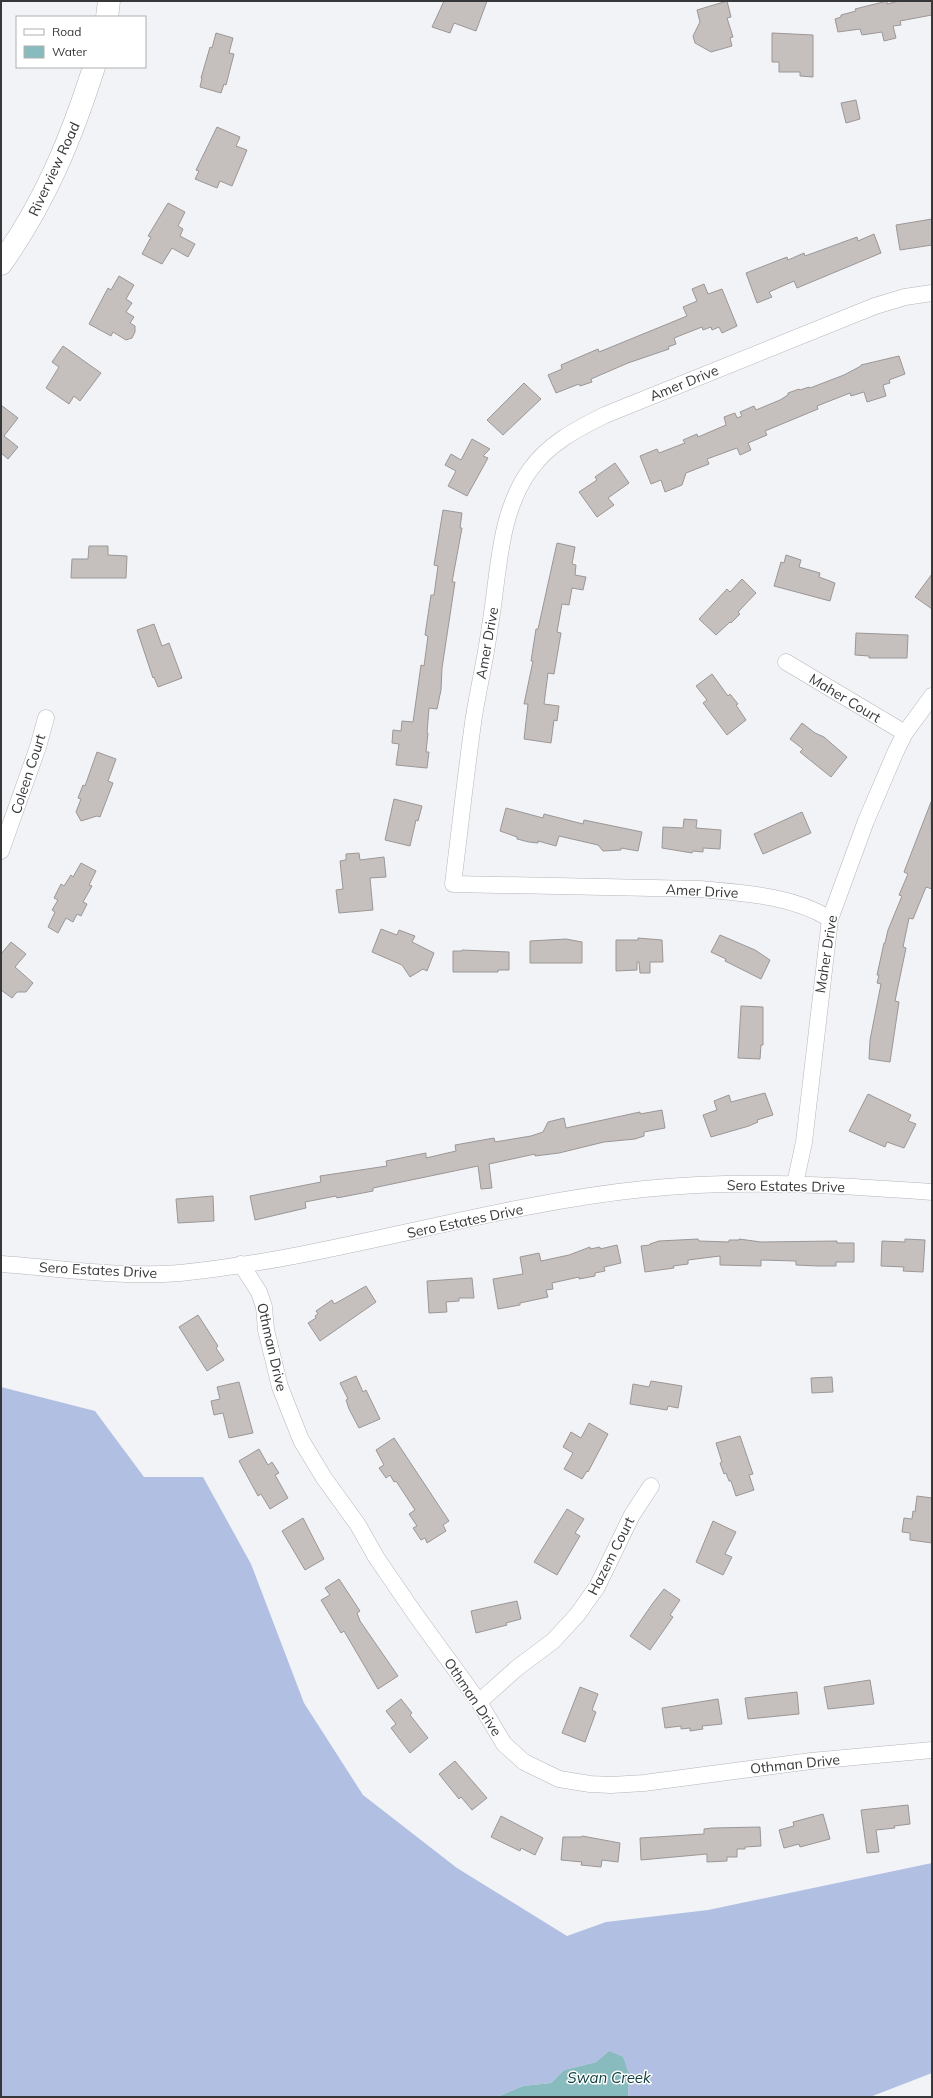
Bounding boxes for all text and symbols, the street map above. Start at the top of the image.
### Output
legend [16,16,146,68]
text: Road [52,24,81,39]
text: Water [52,44,88,59]
street label: Riverview Road [24,119,84,219]
street label: Amer Drive [647,361,721,405]
street label: Amer Drive [472,606,502,680]
street label: Maher Court [806,670,884,726]
street label: Coleen Court [7,732,49,816]
street label: Amer Drive [665,880,739,902]
street label: Maher Drive [811,914,841,994]
street label: Sero Estates Drive [727,1176,845,1196]
street label: Sero Estates Drive [405,1200,525,1242]
street label: Sero Estates Drive [39,1258,157,1282]
street label: Othman Drive [253,1301,291,1393]
street label: Hazem Court [584,1514,638,1598]
street label: Othman Drive [440,1655,506,1739]
street label: Othman Drive [749,1750,841,1778]
water label: Swan Creek [567,2068,652,2087]

